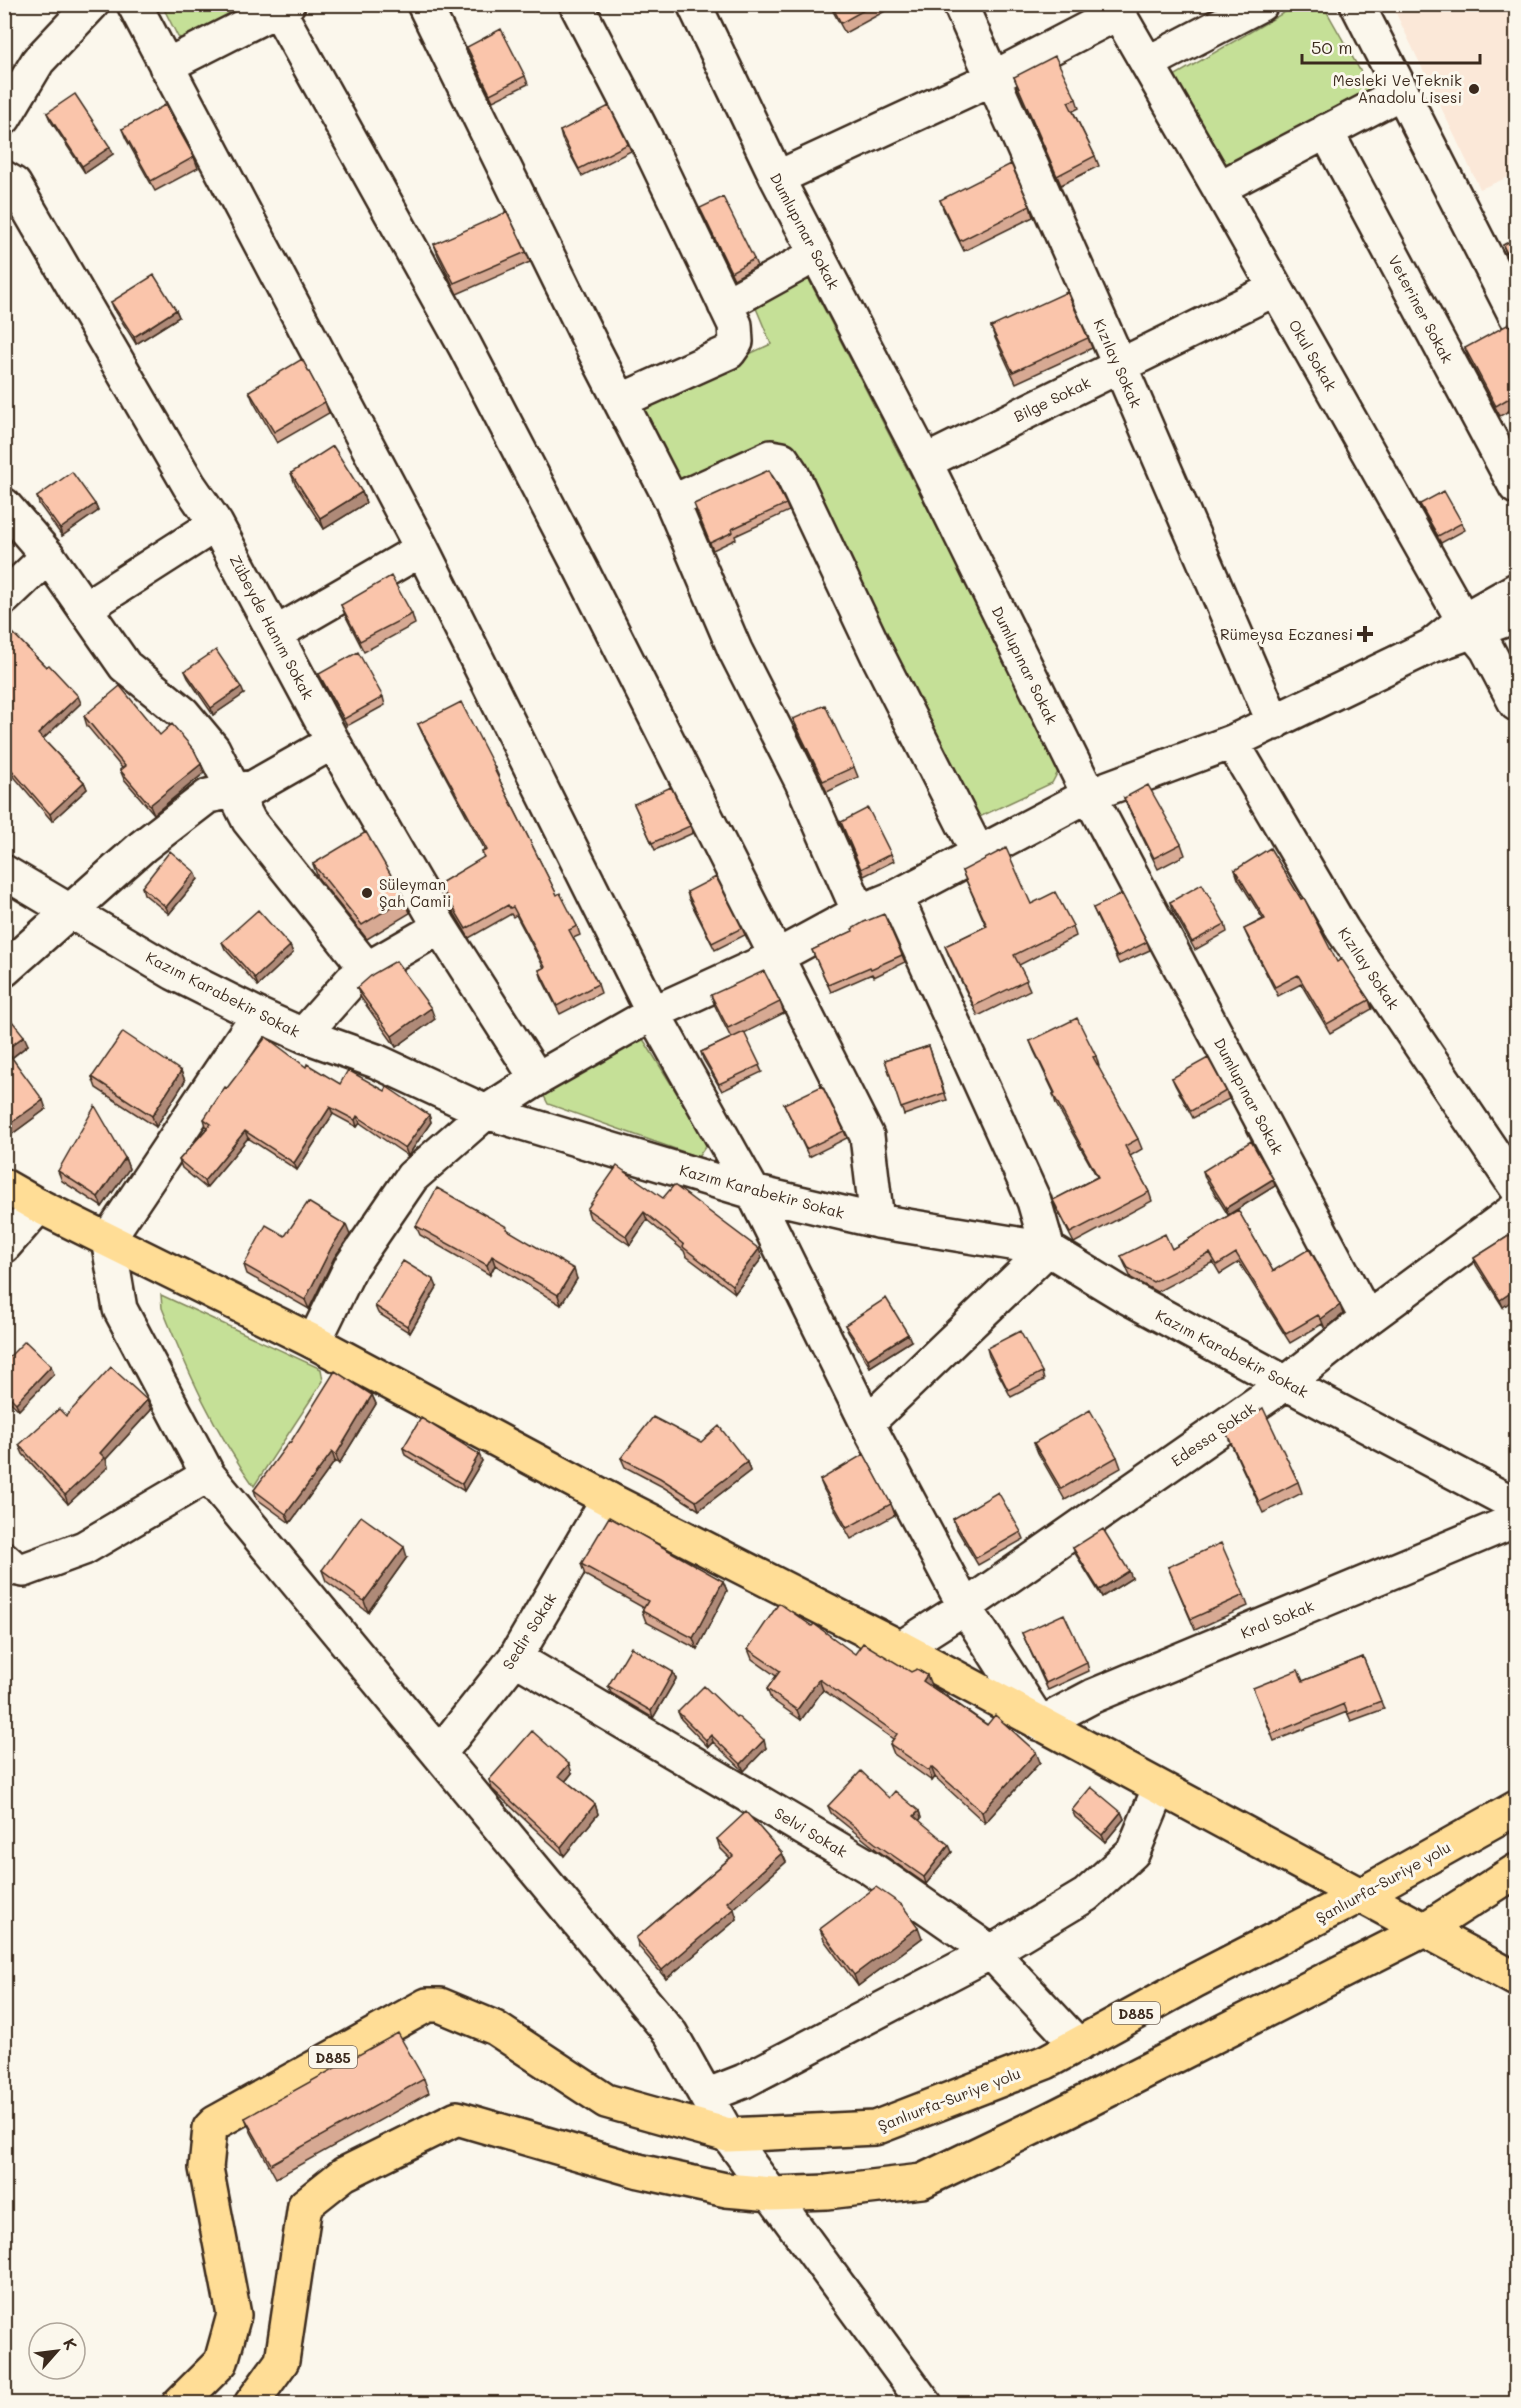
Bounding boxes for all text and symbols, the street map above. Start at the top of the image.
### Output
scale bar [1302,27,1480,65]
text: 50 m [1311,35,1353,59]
place label: Mesleki Ve Teknik Anadolu Lisesi [1333,70,1462,107]
marker: Mesleki Ve Teknik Anadolu Lisesi [1467,82,1481,96]
street label: Dumlupınar Sokak [766,169,844,293]
street label: Veteriner Sokak [1384,252,1458,366]
street label: Kızılay Sokak [1089,315,1147,411]
street label: Okul Sokak [1285,316,1341,394]
street label: Bilge Sokak [1010,372,1094,426]
street label: Zübeyde Hanım Sokak [225,551,319,703]
street label: Dumlupınar Sokak [988,603,1062,727]
place label: Rümeysa Eczanesi [1220,624,1353,644]
marker: Rümeysa Eczanesi [1358,627,1372,641]
place label: Süleyman Şah Camii [379,874,451,911]
marker: Süleyman Şah Camii [360,886,374,900]
street label: Kızılay Sokak [1334,923,1404,1013]
street label: Kazım Karabekir Sokak [143,947,303,1041]
street label: Dumlupınar Sokak [1210,1034,1288,1158]
street label: Kazım Karabekir Sokak [677,1159,847,1223]
street label: Kazım Karabekir Sokak [1152,1304,1312,1402]
street label: Edessa Sokak [1167,1397,1259,1471]
street label: Sedir Sokak [498,1589,560,1673]
street label: Kral Sokak [1237,1595,1317,1643]
street label: Selvi Sokak [771,1802,851,1862]
street label: Şanlıurfa-Suriye yolu [1312,1837,1454,1927]
road number: D885 [1112,2002,1160,2024]
road number: D885 [309,2046,357,2068]
street label: Şanlıurfa-Suriye yolu [875,2063,1023,2135]
north arrow [27,2321,87,2381]
text: K [59,2334,82,2353]

